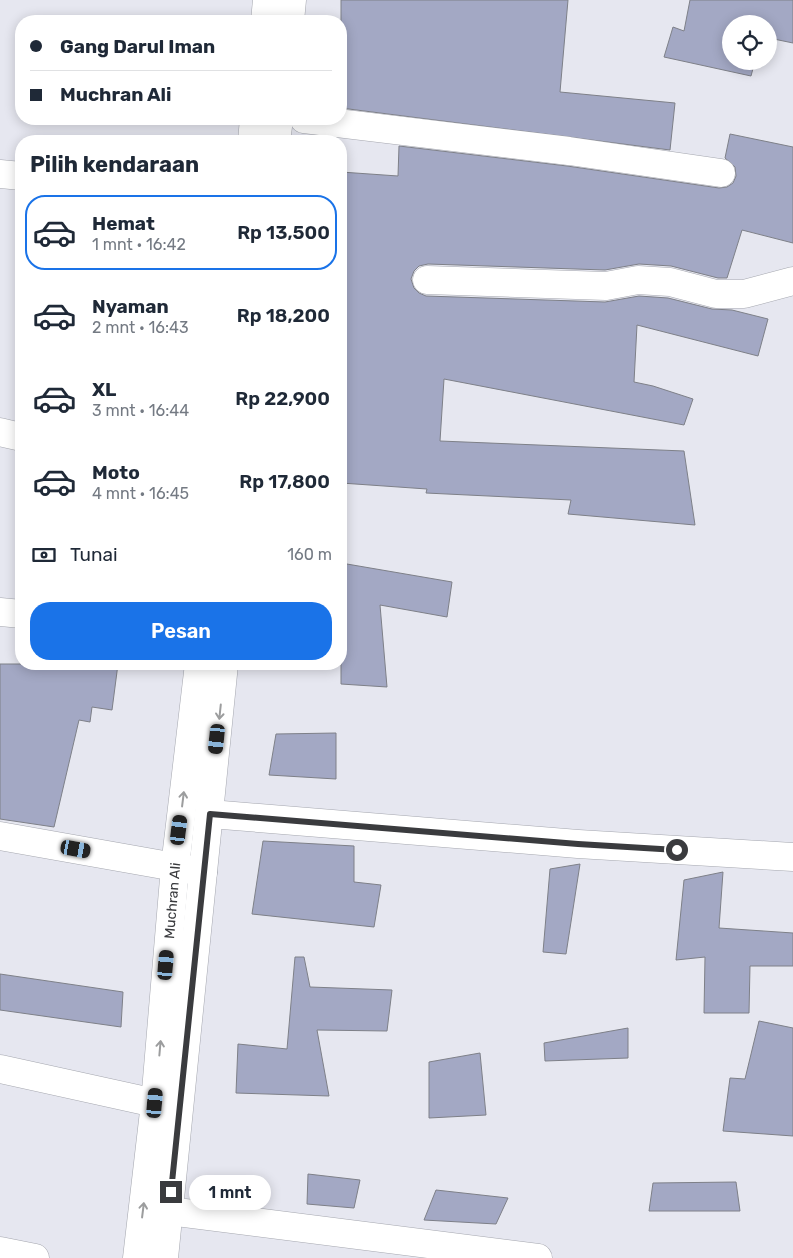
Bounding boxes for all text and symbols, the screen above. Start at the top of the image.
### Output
map controls [722,15,777,70]
button: locate [722,15,777,70]
text: Gang Darul Iman [60,35,215,58]
text: Muchran Ali [60,83,171,106]
text: Pilih kendaraan [30,151,199,178]
icon: car [32,210,77,255]
text: Hemat [92,212,155,235]
text: Rp 13,500 [237,221,330,244]
text: 1 mnt · 16:42 [92,235,186,254]
icon: car [32,293,77,338]
text: Nyaman [92,295,169,318]
text: Rp 18,200 [237,304,330,327]
text: 2 mnt · 16:43 [92,318,189,337]
icon: car [32,376,77,421]
text: XL [92,378,116,401]
text: Rp 22,900 [235,387,330,410]
text: 3 mnt · 16:44 [92,401,189,420]
icon: car [32,459,77,504]
text: Moto [92,461,140,484]
text: Rp 17,800 [239,470,330,493]
text: 4 mnt · 16:45 [92,484,189,503]
icon: cash [30,541,58,569]
text: Tunai [70,543,118,566]
text: 160 m [287,545,332,564]
button: Pesan [30,602,332,660]
one-way arrow [215,704,225,720]
car [207,723,226,755]
one-way arrow [178,791,188,807]
car [169,814,188,846]
car [59,839,92,859]
route start [666,839,688,861]
street label: Muchran Ali [161,862,184,940]
car [157,949,174,981]
one-way arrow [155,1040,164,1056]
car [146,1087,163,1119]
callout: 1 mnt [188,1174,271,1210]
route end [160,1181,182,1203]
text: 1 mnt [209,1183,251,1202]
one-way arrow [138,1202,148,1218]

